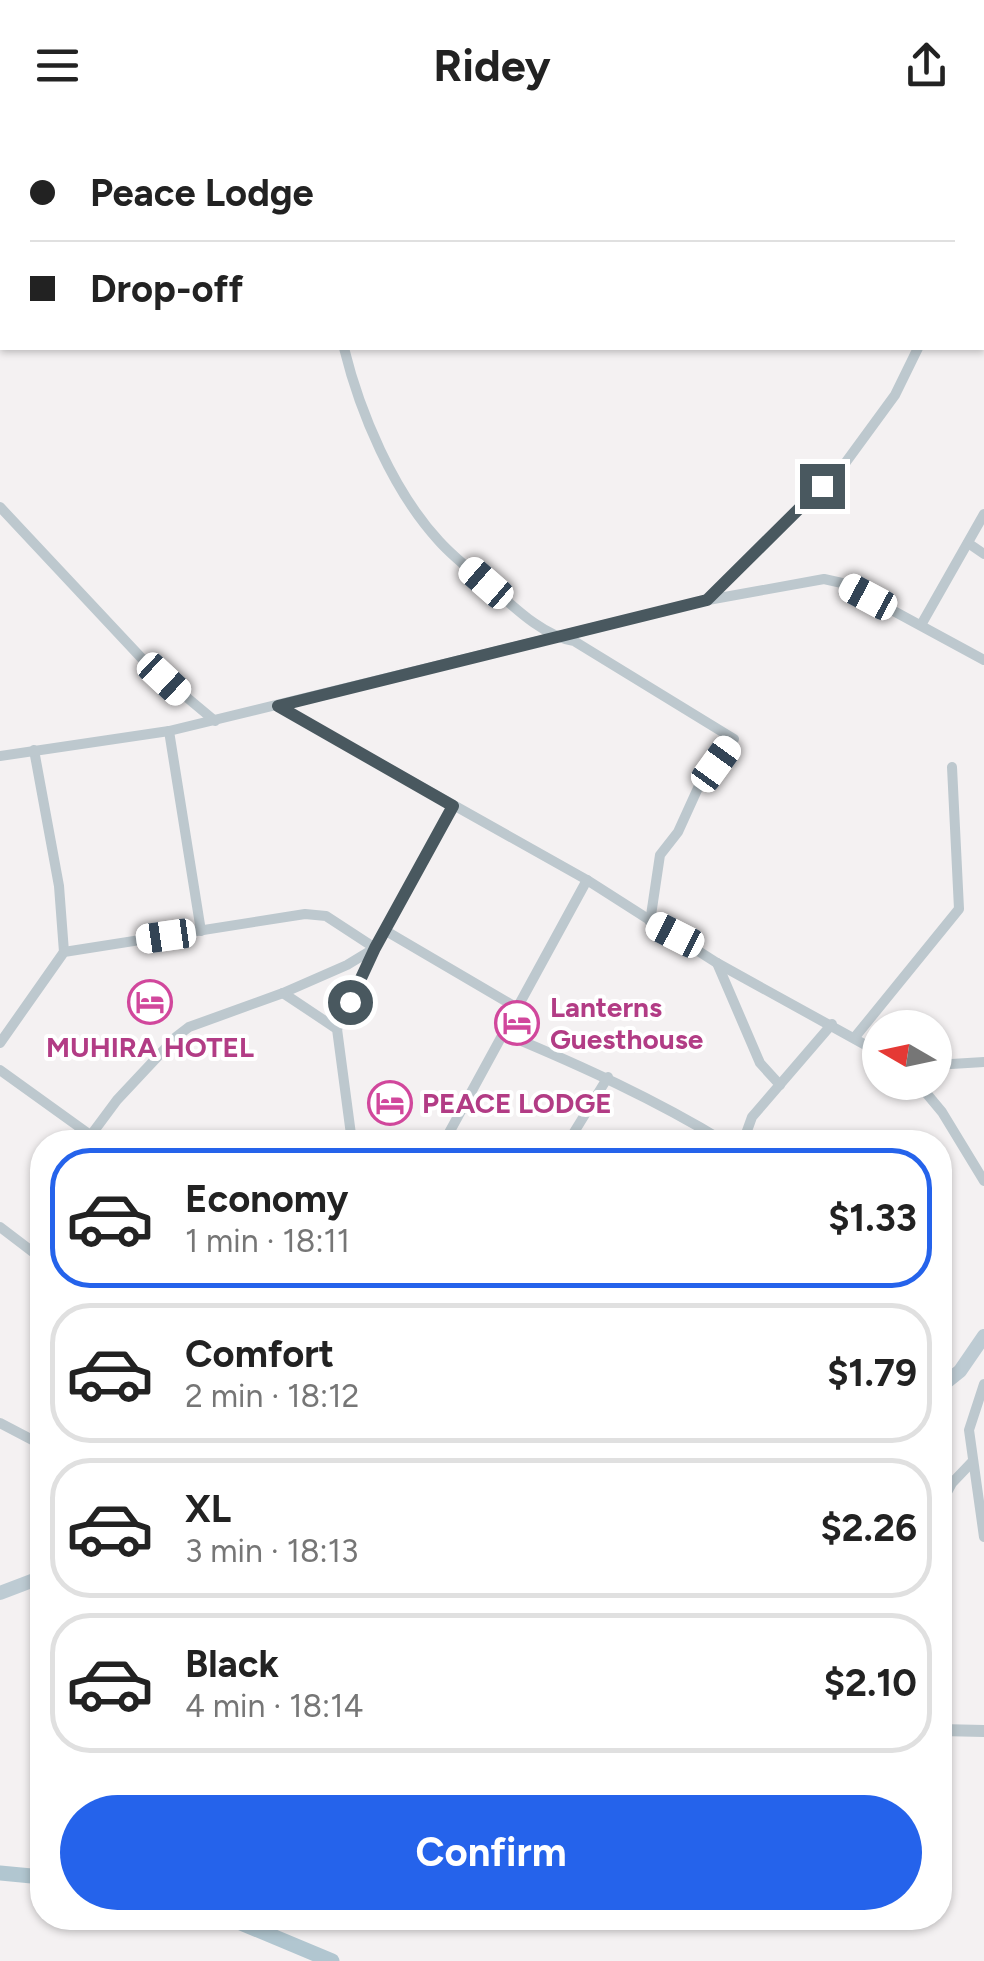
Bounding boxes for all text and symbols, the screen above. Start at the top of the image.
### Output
icon: menu [30,38,85,93]
text: Ridey [433,38,551,92]
icon: share [899,38,954,93]
text: Peace Lodge [90,170,314,216]
text: Drop-off [90,266,243,312]
route end [800,464,845,509]
car [454,552,518,614]
car [834,570,902,624]
car [132,648,196,710]
car [686,731,746,797]
car [641,908,709,962]
car [134,917,198,955]
hotel icon: MUHIRA HOTEL [127,979,173,1025]
route start [328,980,373,1025]
place label: Lanterns Guesthouse [550,990,703,1056]
hotel icon: Lanterns Guesthouse [494,1000,540,1046]
north arrow [862,1010,952,1100]
map controls [862,1010,952,1100]
place label: MUHIRA HOTEL [46,1030,254,1064]
hotel icon: PEACE LODGE [367,1080,413,1126]
place label: PEACE LODGE [422,1086,612,1120]
icon: car [65,1173,155,1263]
text: Economy [185,1176,348,1222]
text: $1.33 [828,1195,917,1241]
text: 1 min · 18:11 [185,1222,350,1260]
icon: car [65,1328,155,1418]
text: Comfort [185,1331,334,1377]
text: $1.79 [827,1350,917,1396]
text: 2 min · 18:12 [185,1377,359,1415]
icon: car [65,1483,155,1573]
text: XL [185,1486,231,1532]
text: $2.26 [820,1505,917,1551]
text: 3 min · 18:13 [185,1532,358,1570]
icon: car [65,1638,155,1728]
text: Black [185,1641,279,1687]
text: $2.10 [824,1660,917,1706]
text: 4 min · 18:14 [185,1687,363,1725]
button: Confirm [60,1795,922,1910]

